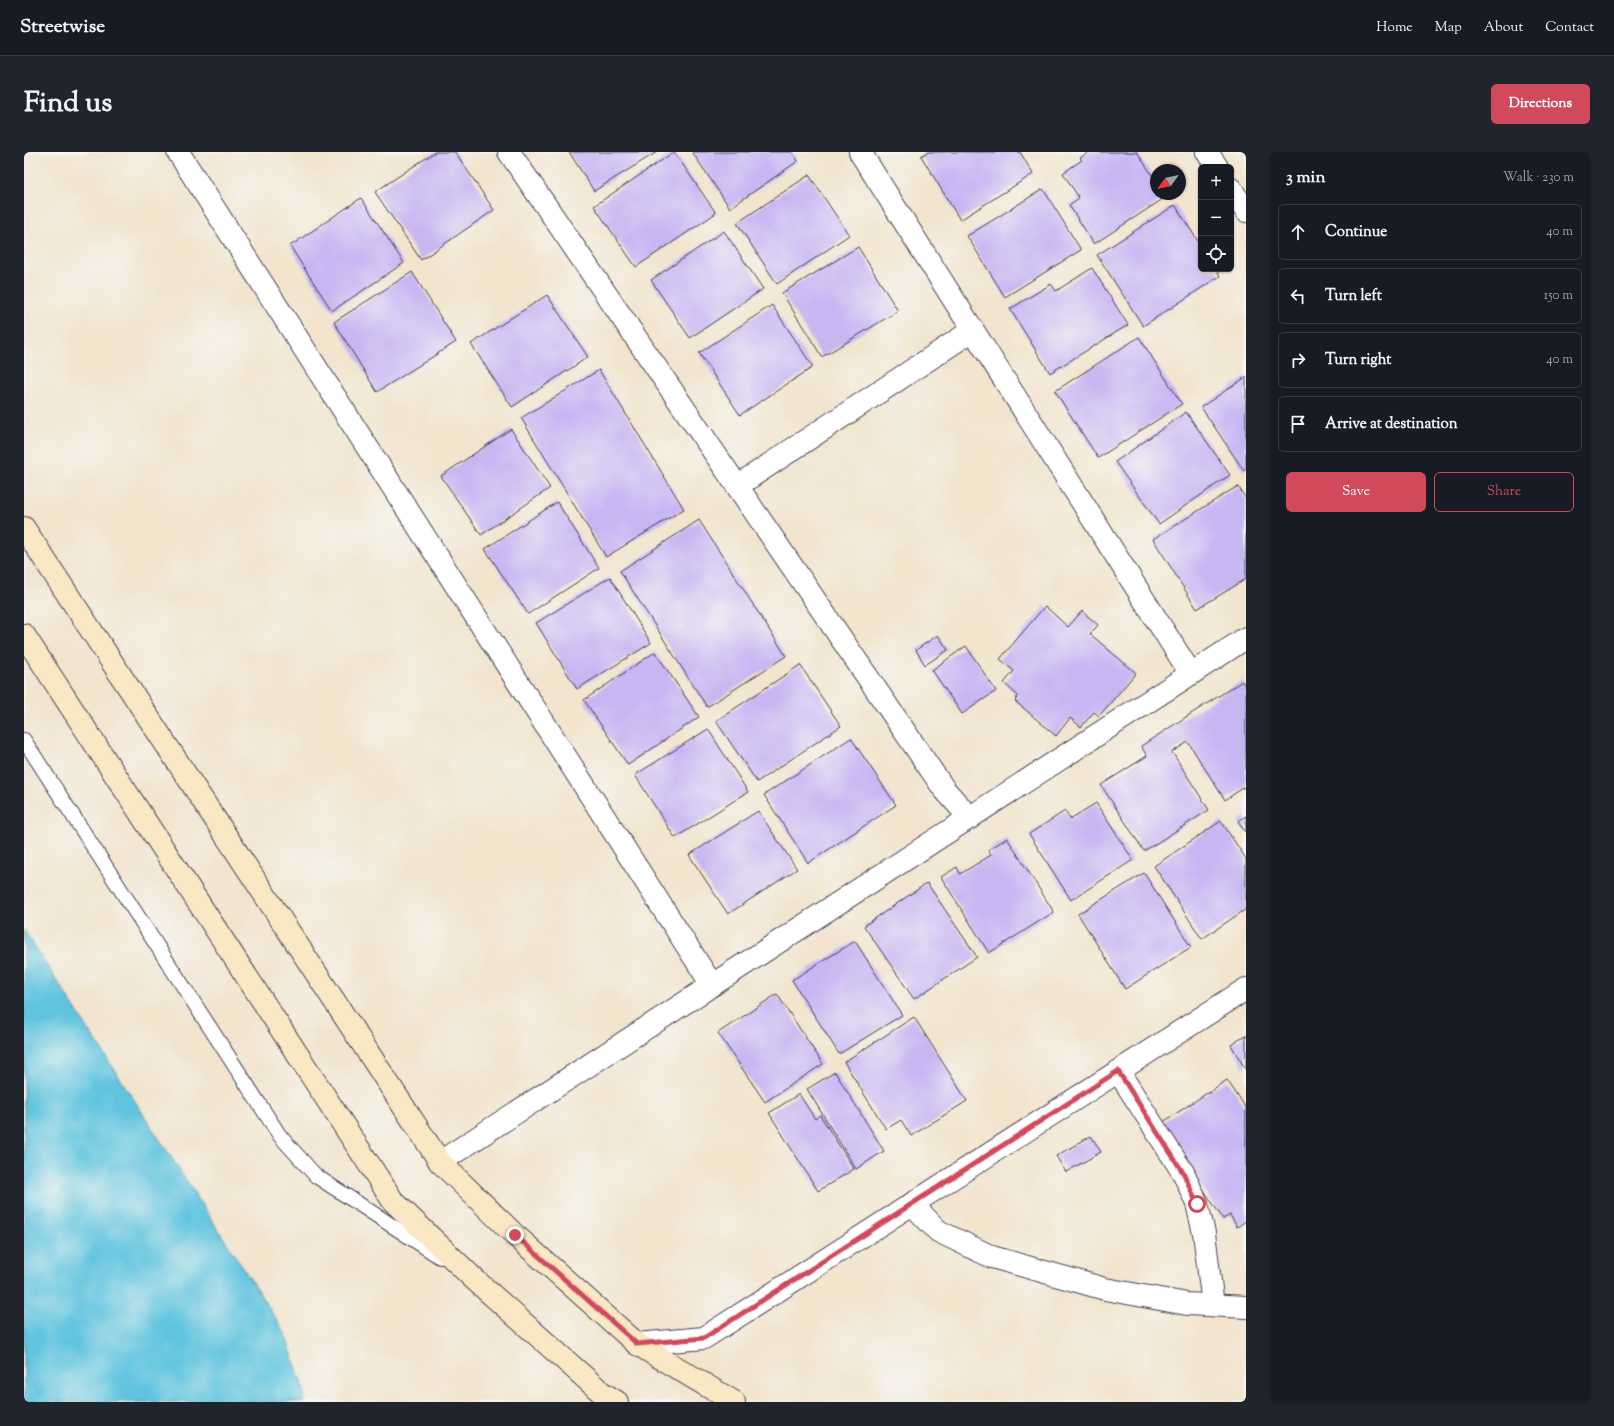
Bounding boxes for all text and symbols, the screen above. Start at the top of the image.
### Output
text: Streetwise [20,14,105,41]
text: Home [1376,18,1413,38]
text: Map [1435,18,1462,38]
text: About [1484,18,1523,38]
text: Contact [1545,18,1594,38]
text: Find us [24,84,112,124]
button: Directions [1491,84,1590,124]
north arrow [1150,164,1186,200]
map controls [1198,164,1234,272]
button: + [1198,164,1234,200]
text: 3 min [1286,166,1325,190]
text: Walk · 230 m [1503,169,1574,187]
button: − [1198,200,1234,236]
icon: ahead [1287,221,1309,243]
text: Continue [1325,222,1387,243]
text: 40 m [1546,223,1573,241]
button: locate [1198,236,1234,272]
icon: left [1287,285,1309,307]
text: Turn left [1325,286,1382,307]
text: 150 m [1544,287,1573,305]
icon: right [1287,349,1309,371]
text: Turn right [1325,350,1391,371]
text: 40 m [1546,351,1573,369]
icon: arrive [1287,413,1309,435]
text: Arrive at destination [1325,414,1458,435]
button: Save [1286,472,1426,512]
button: Share [1434,472,1574,512]
route start [1188,1195,1206,1213]
route end [506,1226,524,1244]

